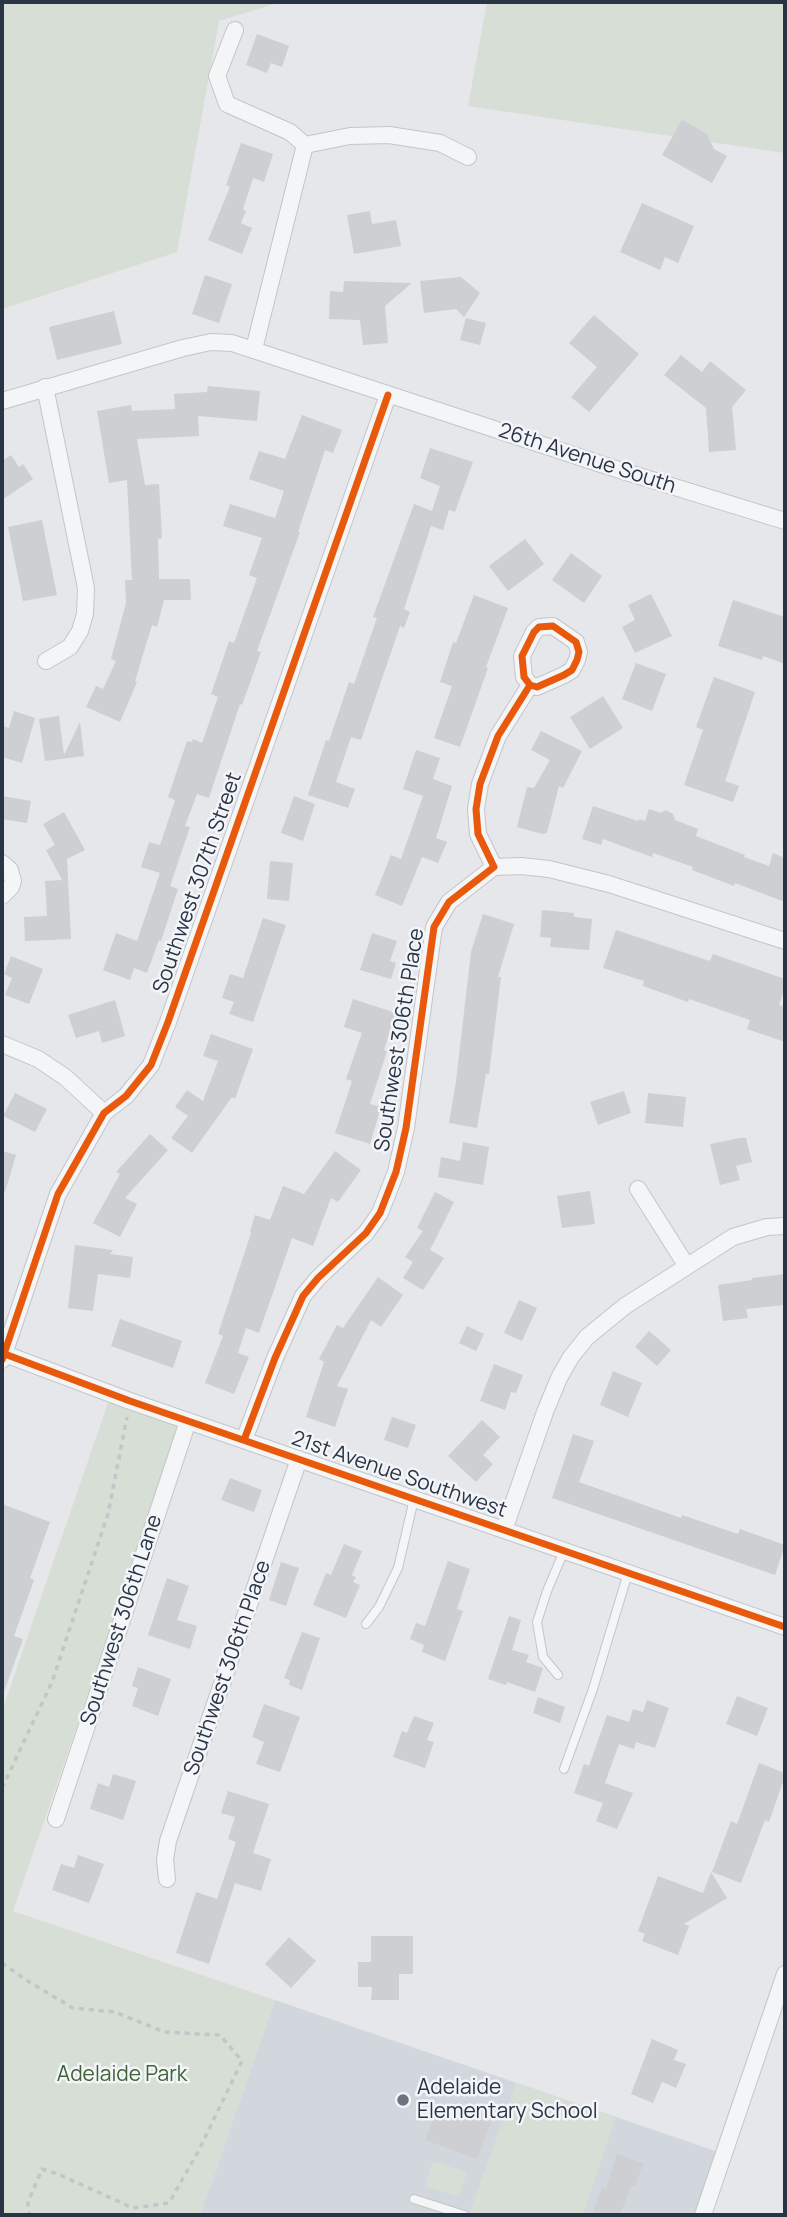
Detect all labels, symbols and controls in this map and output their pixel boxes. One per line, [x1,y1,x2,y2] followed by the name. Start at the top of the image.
[495,418,679,500] street label: 26th Avenue South
[148,769,248,997] street label: Southwest 307th Street
[370,927,430,1153] street label: Southwest 306th Place
[288,1426,510,1524] street label: 21st Avenue Southwest
[76,1512,168,1728] street label: Southwest 306th Lane
[179,1557,277,1779] street label: Southwest 306th Place
[57,2062,187,2088] park label: Adelaide Park
[417,2075,598,2125] place label: Adelaide Elementary School
[395,2092,411,2108] marker: Adelaide Elementary School

